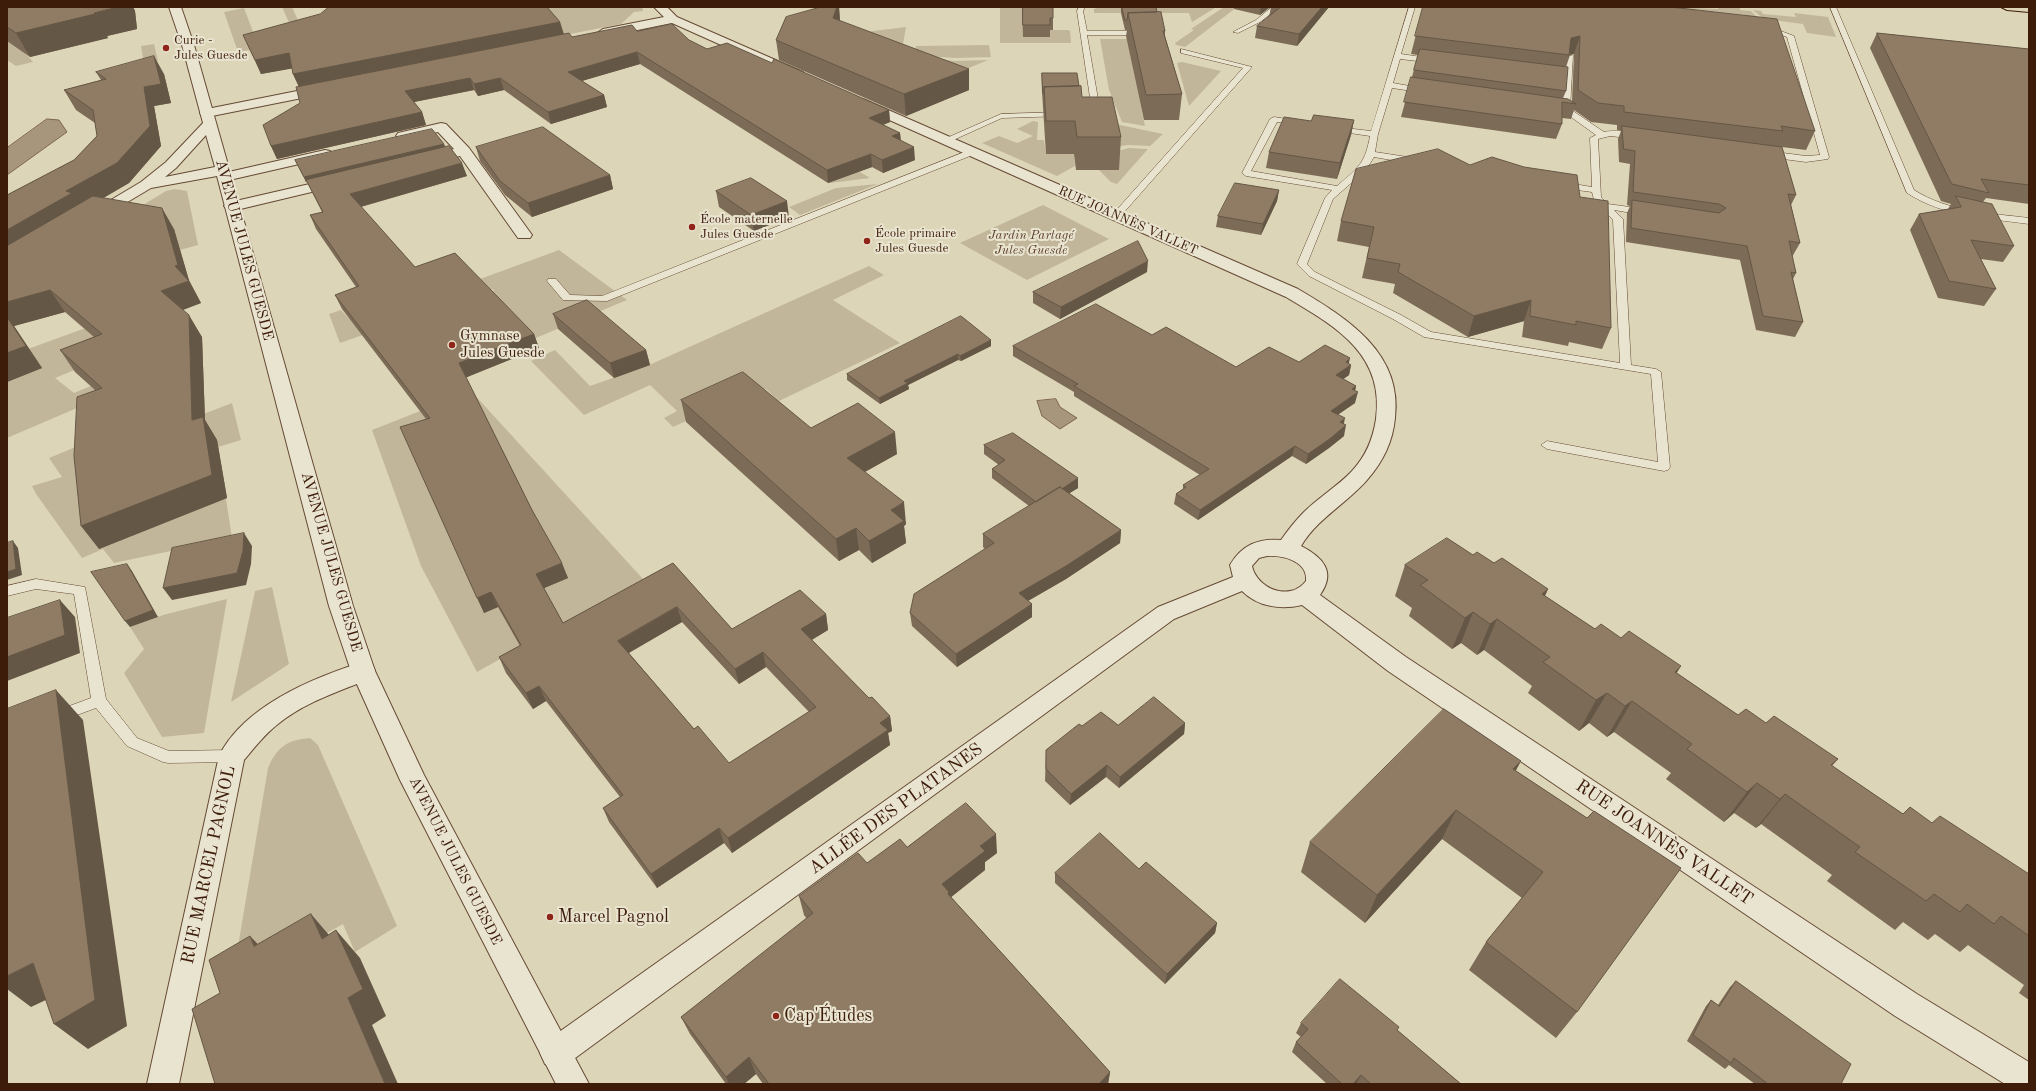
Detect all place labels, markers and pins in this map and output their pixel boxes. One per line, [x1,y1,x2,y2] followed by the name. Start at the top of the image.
[174,33,247,64] place label: Curie - Jules Guesde
[161,43,171,53] marker: Curie - Jules Guesde
[700,212,793,243] place label: École maternelle Jules Guesde
[687,222,697,232] marker: École maternelle Jules Guesde
[875,226,956,257] place label: École primaire Jules Guesde
[862,236,872,246] marker: École primaire Jules Guesde
[460,327,545,362] place label: Gymnase Jules Guesde
[447,340,457,350] marker: Gymnase Jules Guesde
[558,906,669,928] place label: Marcel Pagnol
[545,912,555,922] marker: Marcel Pagnol
[784,1005,872,1027] place label: Cap'Études
[771,1011,781,1021] marker: Cap'Études

